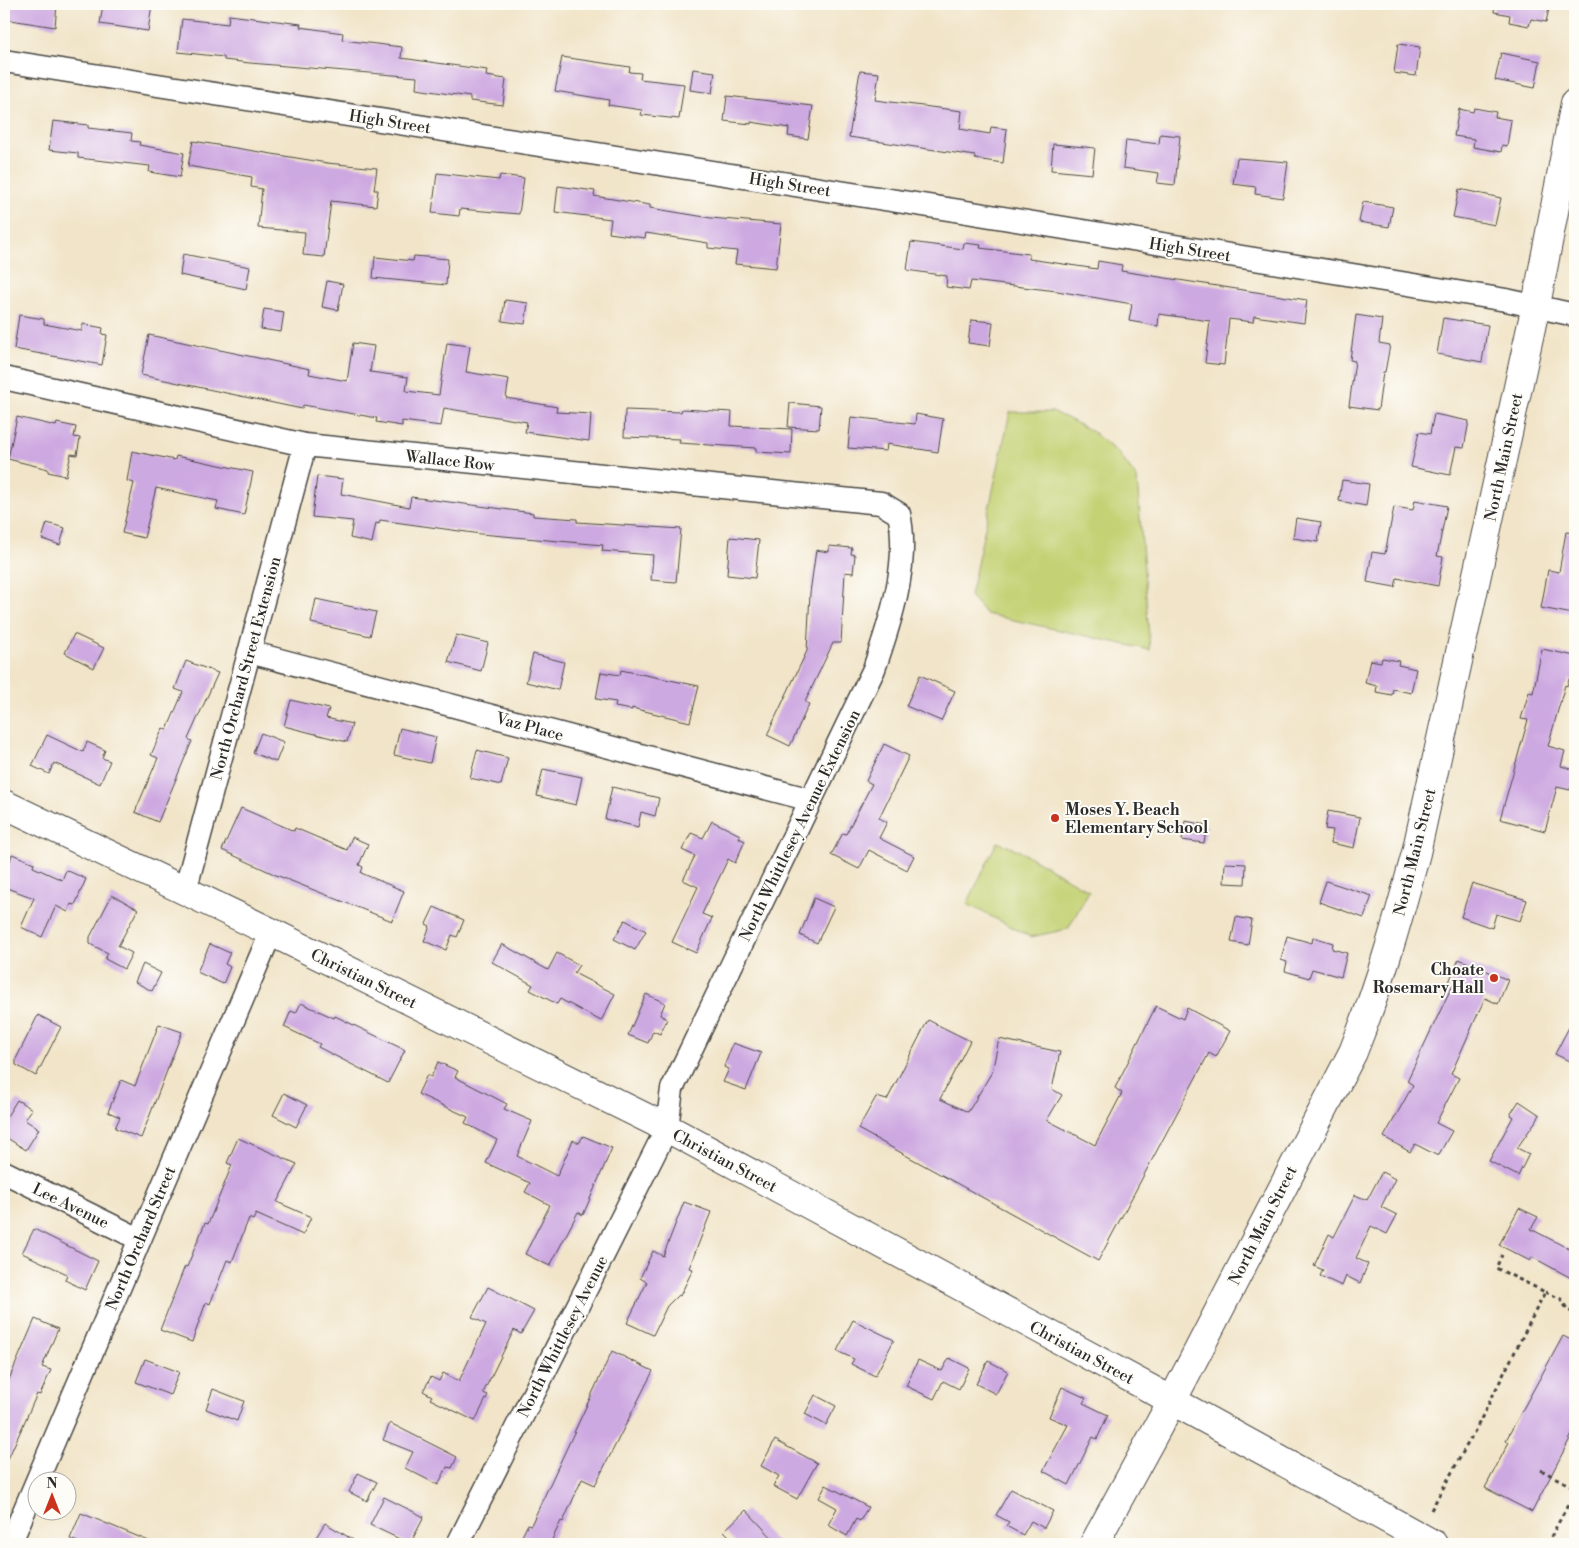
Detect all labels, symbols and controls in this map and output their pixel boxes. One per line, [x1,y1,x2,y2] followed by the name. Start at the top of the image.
[347,106,433,138] street label: High Street
[747,169,833,201] street label: High Street
[1147,234,1233,266] street label: High Street
[1481,391,1527,523] street label: North Main Street
[403,446,496,476] street label: Wallace Row
[206,554,286,782] street label: North Orchard Street Extension
[735,706,865,945] street label: North Whittlesey Avenue Extension
[493,708,566,746] street label: Vaz Place
[1389,786,1441,918] street label: North Main Street
[1065,800,1209,838] place label: Moses Y. Beach Elementary School
[1049,812,1061,824] marker: Moses Y. Beach Elementary School
[307,945,420,1013] street label: Christian Street
[1373,960,1485,998] place label: Choate Rosemary Hall
[1488,972,1500,984] marker: Choate Rosemary Hall
[669,1125,781,1197] street label: Christian Street
[1224,1162,1302,1288] street label: North Main Street
[102,1163,180,1313] street label: North Orchard Street
[29,1179,112,1233] street label: Lee Avenue
[513,1252,612,1421] street label: North Whittlesey Avenue
[1026,1317,1138,1389] street label: Christian Street
[28,1470,78,1520] north arrow
[46,1475,58,1493] text: N

